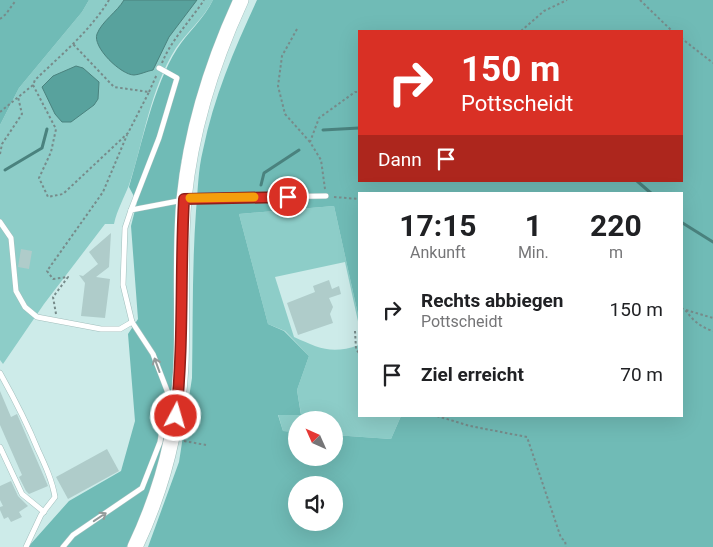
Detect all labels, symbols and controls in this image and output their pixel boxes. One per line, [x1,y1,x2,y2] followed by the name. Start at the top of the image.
[461,49,560,90] text: 150 m
[378,50,443,115] icon: right
[461,91,573,116] text: Pottscheidt
[432,145,460,173] icon: arrive
[378,148,422,171] text: Dann
[267,176,309,218] pin
[274,183,302,211] icon: arrive
[399,208,477,243] text: 17:15
[525,208,542,243] text: 1
[590,208,642,243] text: 220
[410,243,466,262] text: Ankunft
[518,243,549,262] text: Min.
[609,243,623,262] text: m
[421,289,563,312] text: Rechts abbiegen
[378,296,406,324] icon: right
[610,298,663,321] text: 150 m
[421,312,503,331] text: Pottscheidt
[152,358,161,373] one-way arrow
[378,361,406,389] icon: arrive
[421,363,524,386] text: Ziel erreicht
[620,363,663,386] text: 70 m
[149,389,201,441] position arrow
[288,411,342,466] north arrow
[288,411,343,531] map controls
[288,476,343,531] button: sound
[93,512,107,522] one-way arrow

